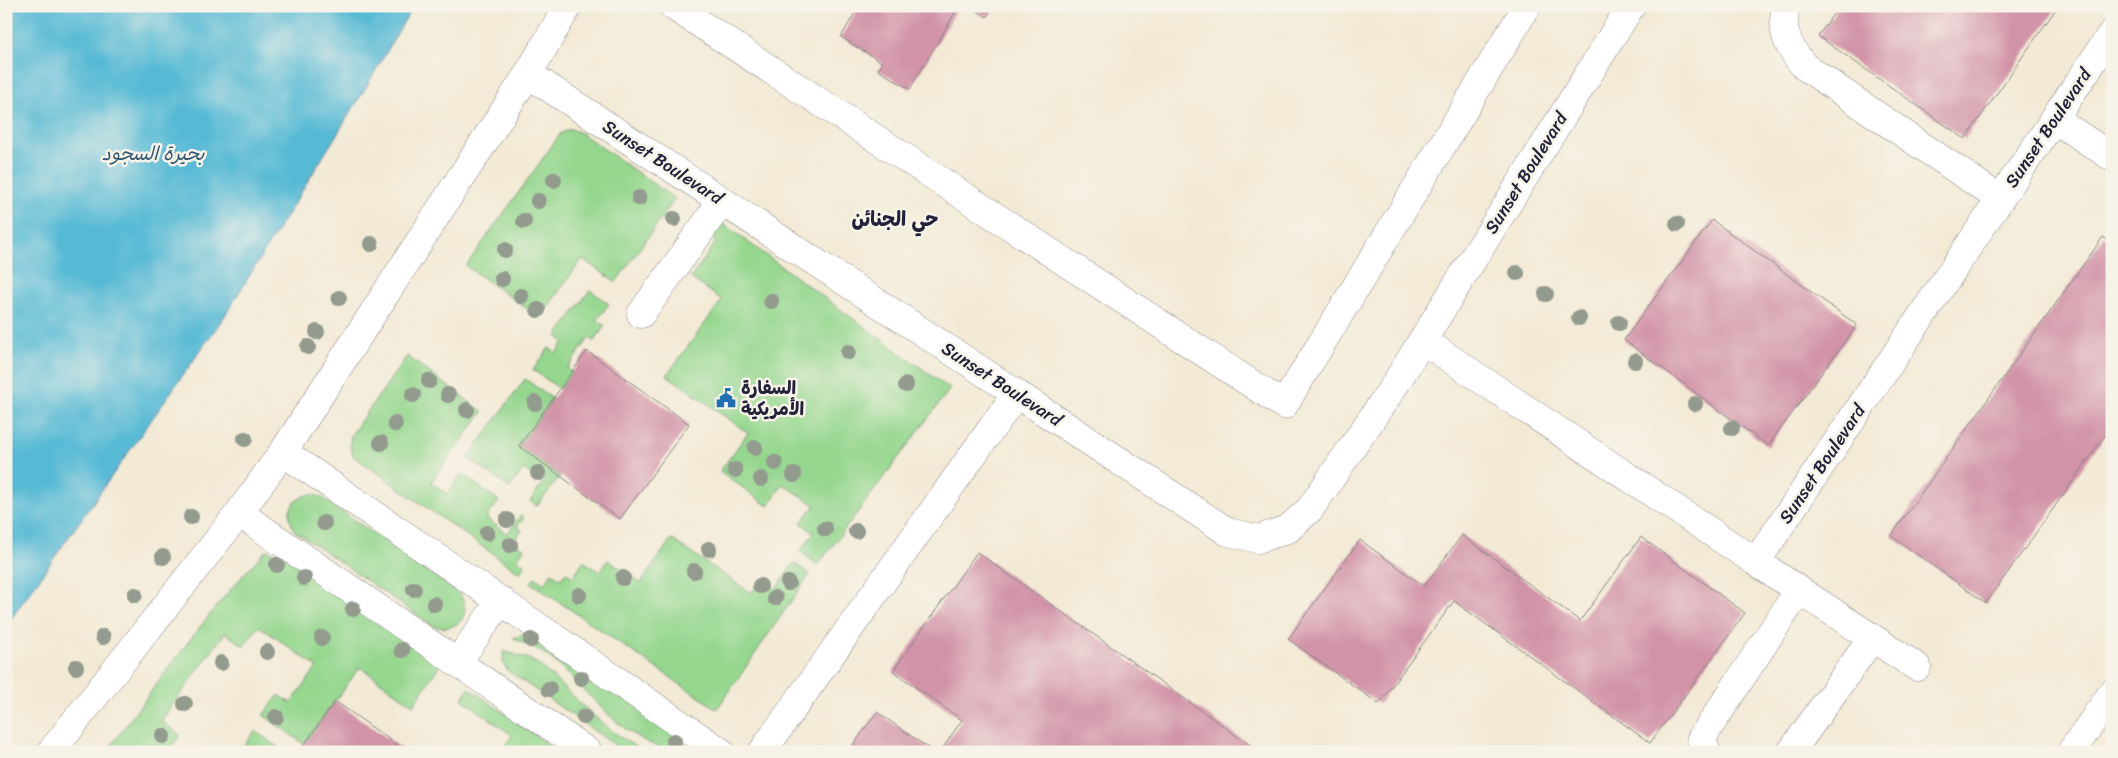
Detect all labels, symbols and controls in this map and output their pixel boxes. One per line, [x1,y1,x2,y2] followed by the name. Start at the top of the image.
[1996,60,2101,194] street label: Sunset Boulevard
[1476,104,1577,240] street label: Sunset Boulevard
[596,111,731,214] street label: Sunset Boulevard
[102,137,205,170] water label: بحيرة السجود
[852,202,938,237] district label: حي الجنائن
[935,333,1070,436] street label: Sunset Boulevard
[741,372,804,425] place label: السفارة الأمريكية
[715,387,737,409] public building icon: السفارة الأمريكية
[1770,396,1875,530] street label: Sunset Boulevard

